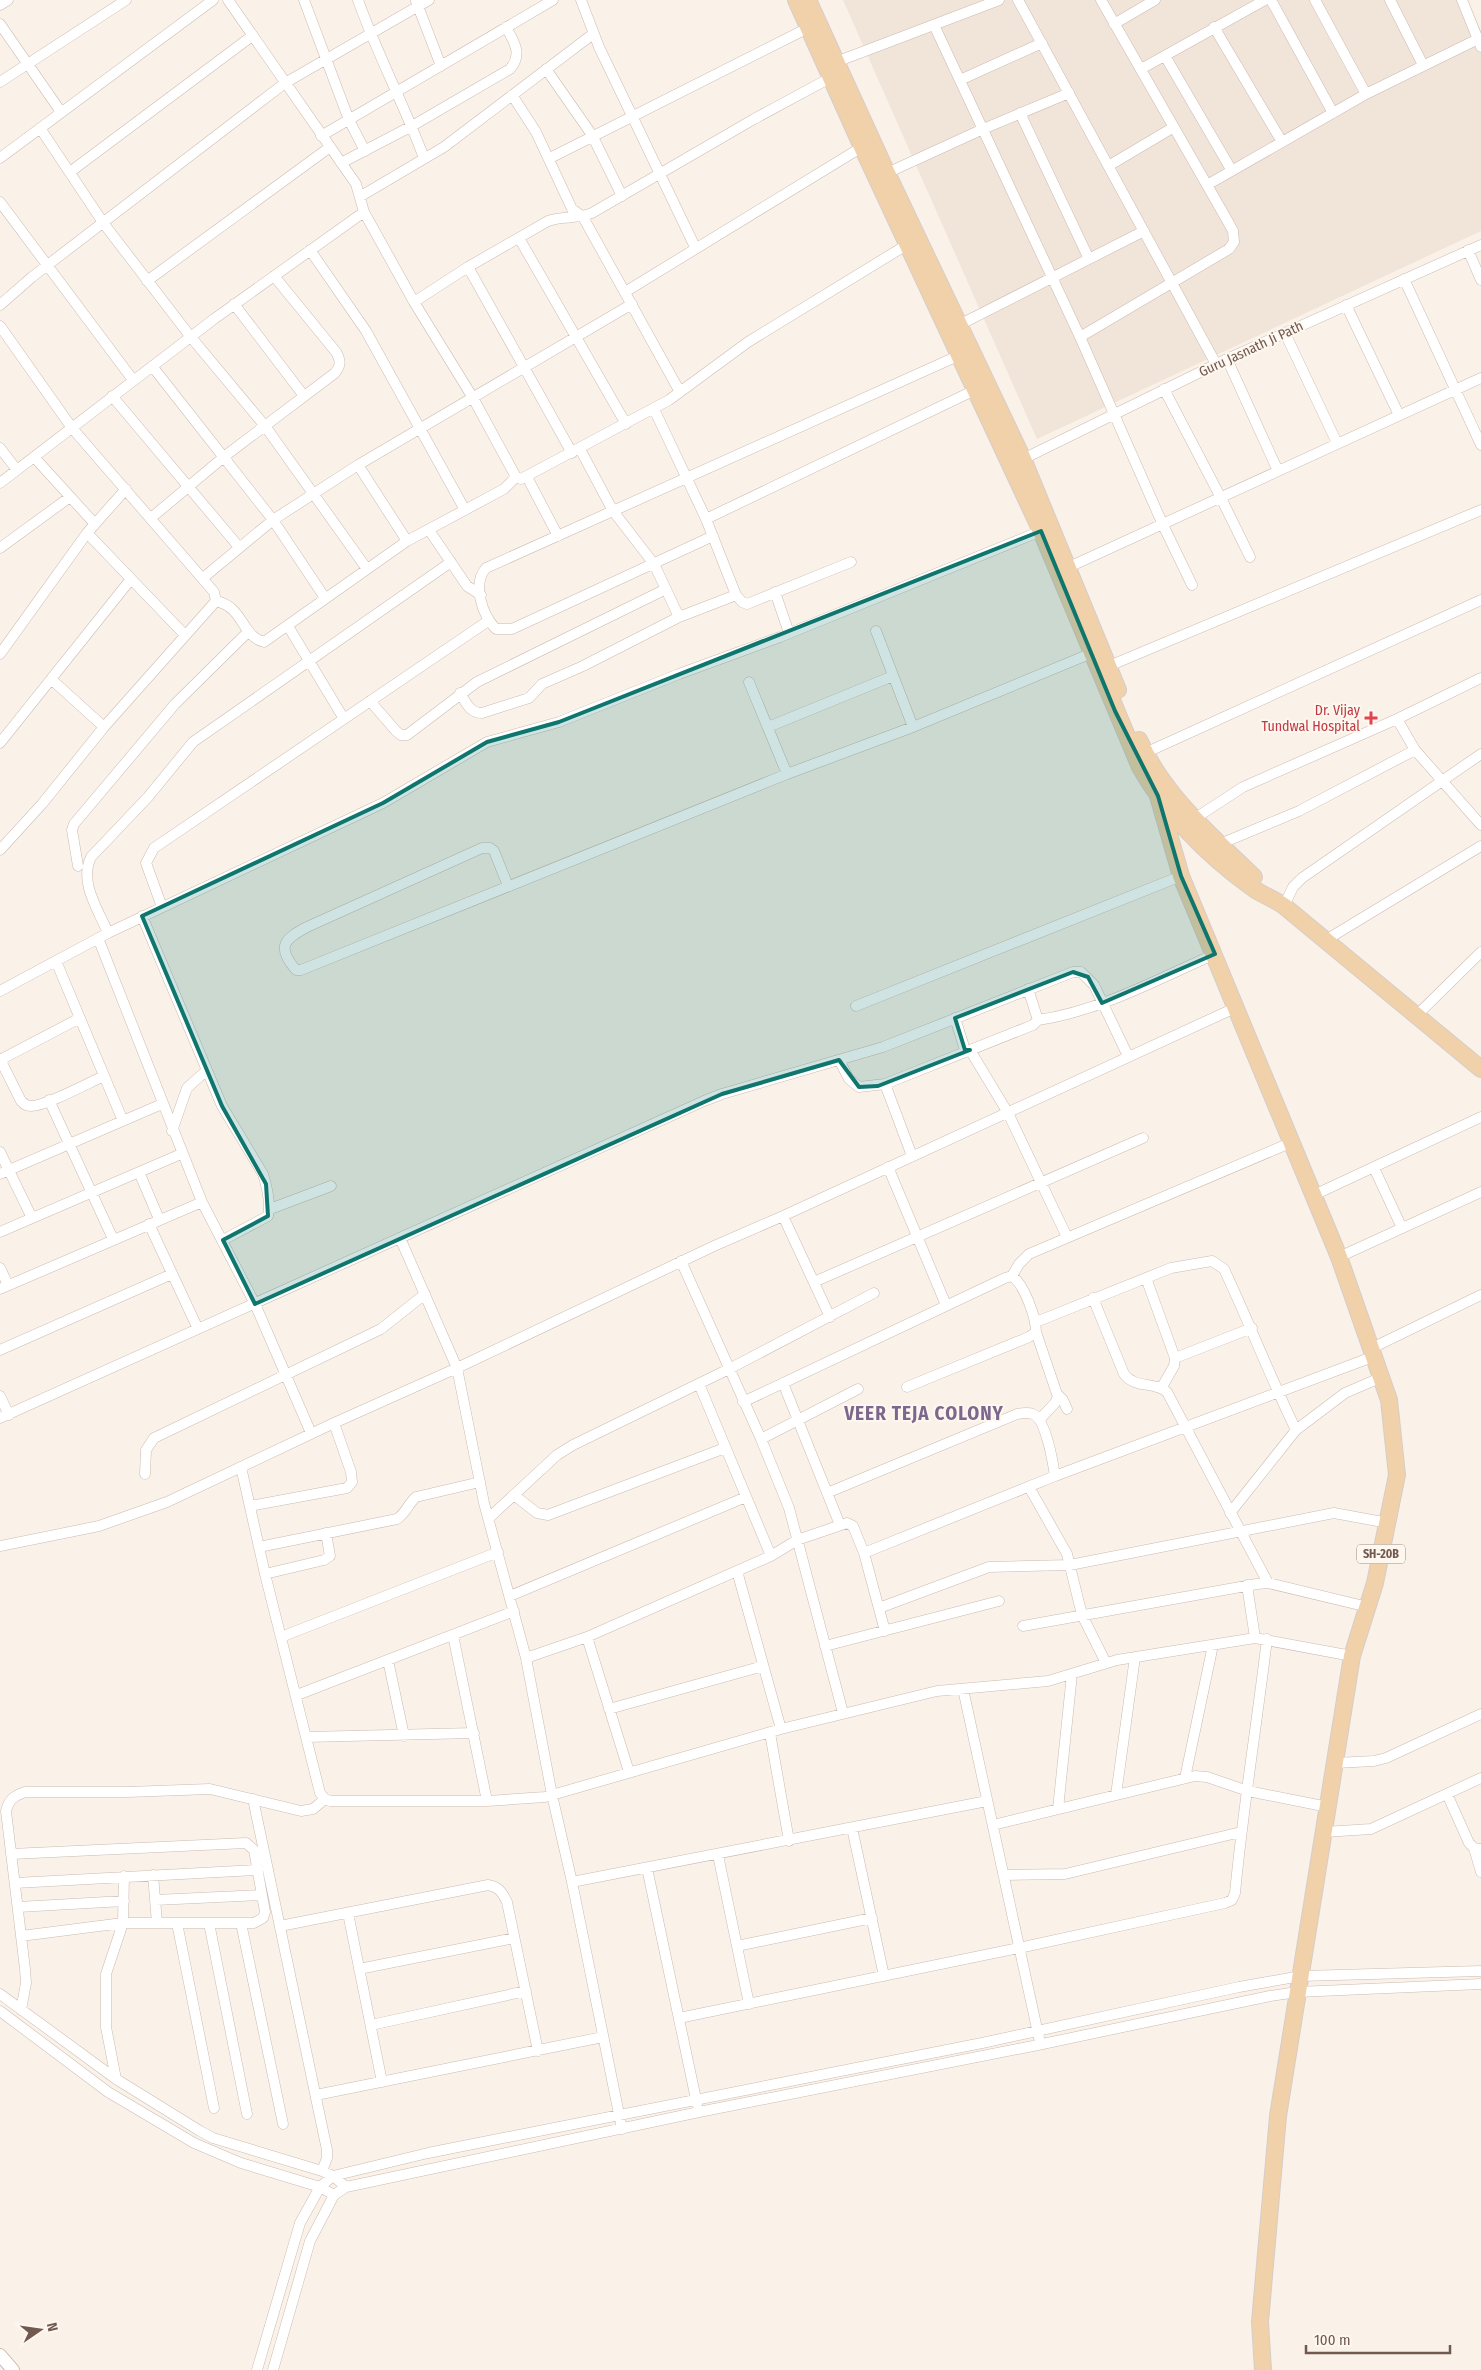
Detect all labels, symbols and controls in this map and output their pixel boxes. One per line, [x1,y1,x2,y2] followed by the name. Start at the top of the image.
[1196,317,1306,381] street label: Guru Jasnath Ji Path
[1261,702,1361,735] place label: Dr. Vijay Tundwal Hospital
[1364,711,1378,725] marker: Dr. Vijay Tundwal Hospital
[843,1402,1004,1425] district label: VEER TEJA COLONY
[1357,1545,1405,1564] road number: SH-20B
[15,2305,65,2355] north arrow
[43,2321,61,2333] text: N
[1306,2322,1450,2354] scale bar
[1314,2331,1351,2349] text: 100 m

